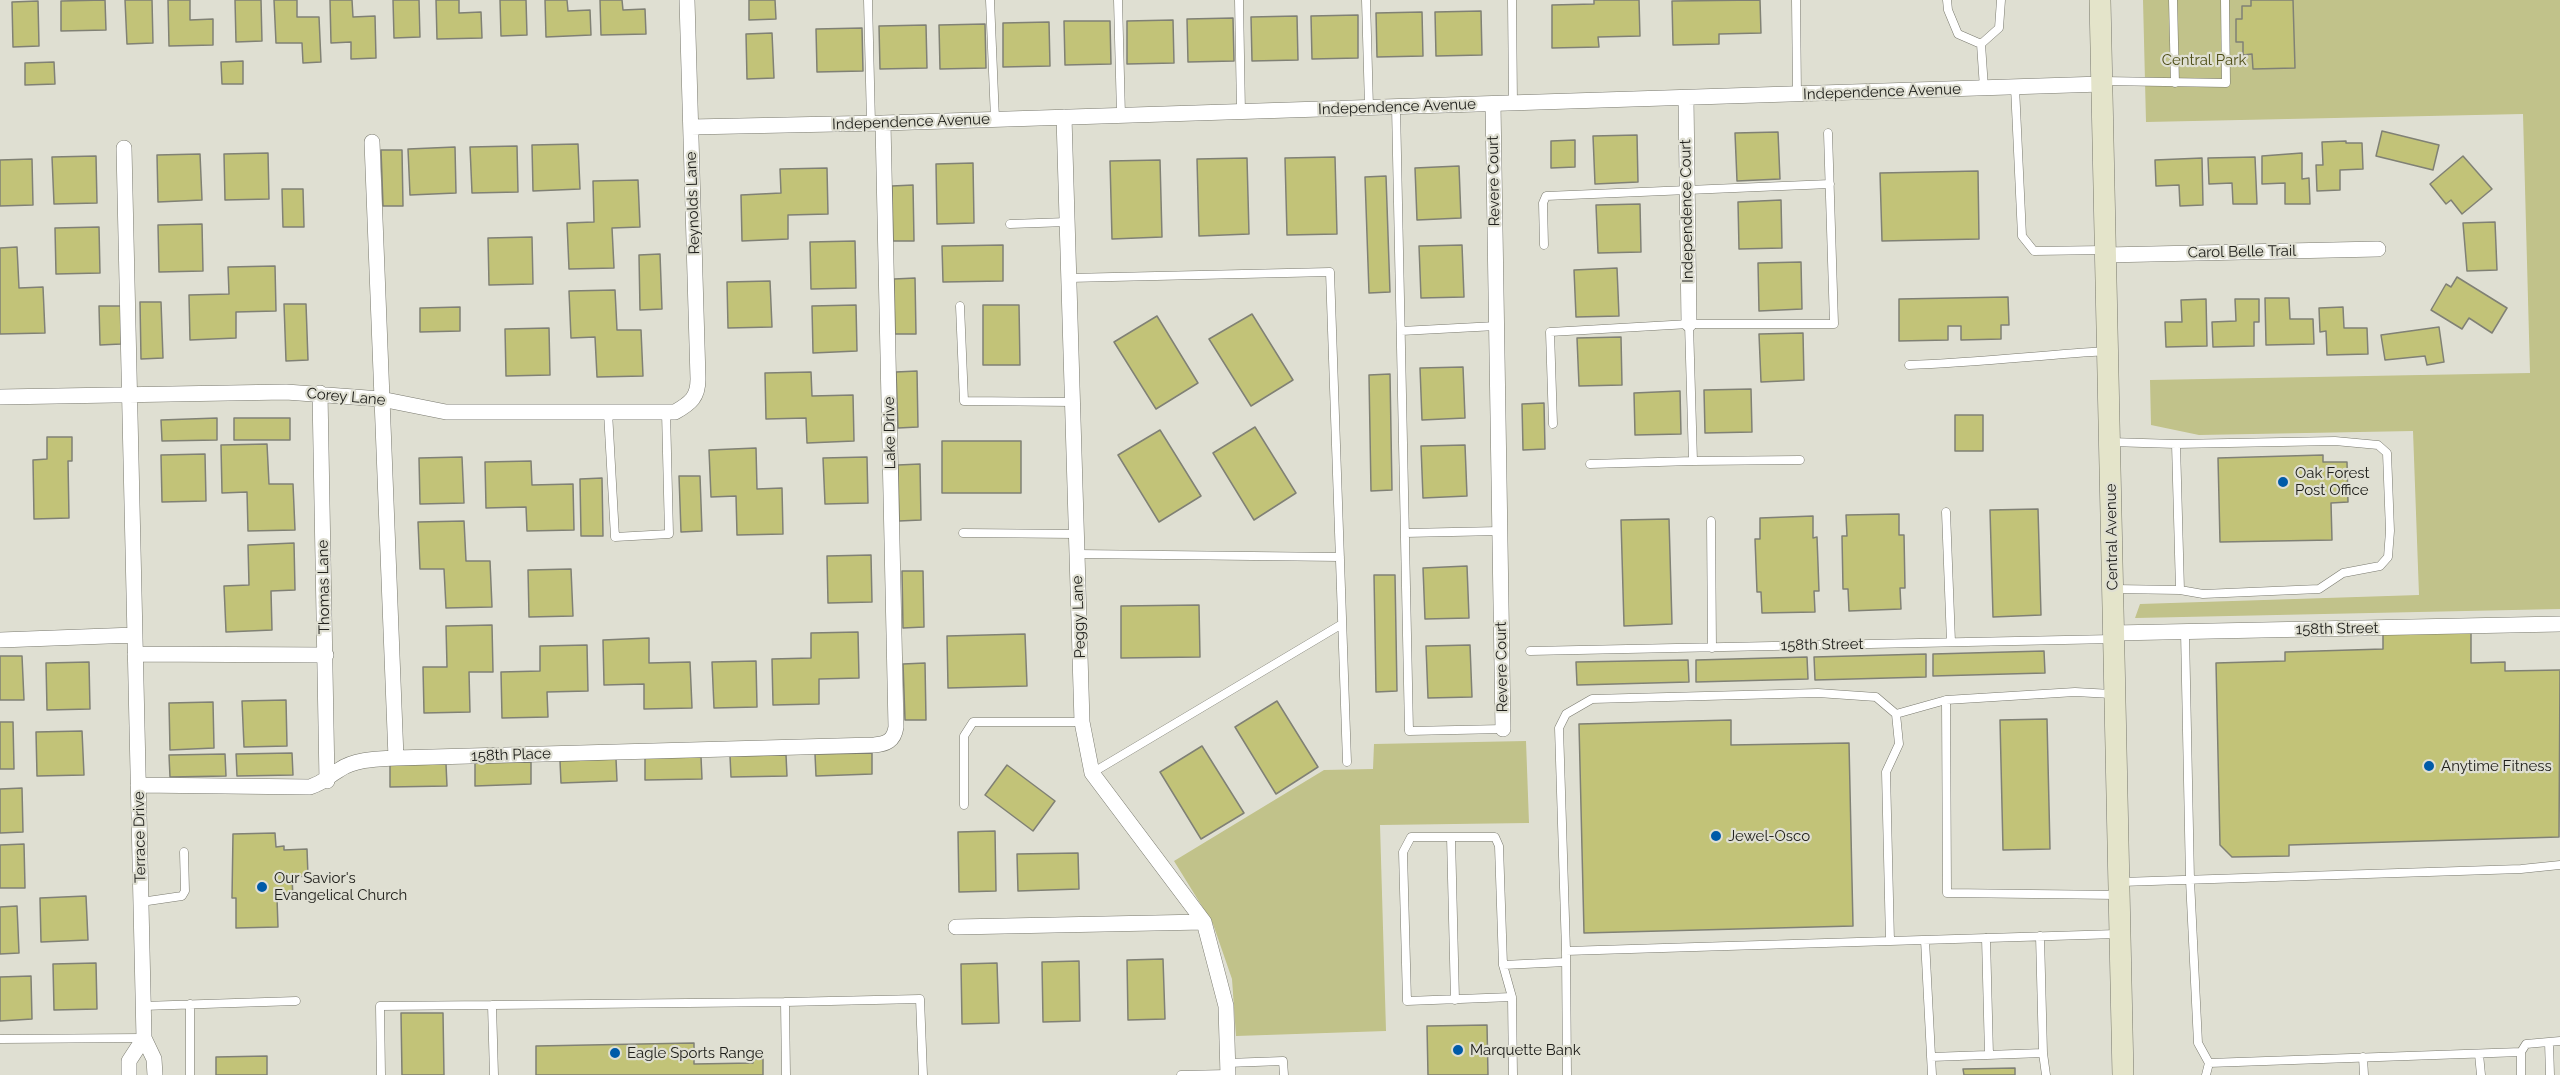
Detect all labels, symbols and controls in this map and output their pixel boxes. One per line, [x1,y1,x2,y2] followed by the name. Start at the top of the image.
[2162,51,2246,69] park label: Central Park
[1803,80,1961,104] street label: Independence Avenue
[1318,95,1476,119] street label: Independence Avenue
[832,110,990,134] street label: Independence Avenue
[1484,135,1504,227] street label: Revere Court
[1677,139,1697,283] street label: Independence Court
[682,151,704,255] street label: Reynolds Lane
[2188,242,2296,262] street label: Carol Belle Trail
[306,385,386,409] street label: Corey Lane
[880,396,900,470] street label: Lake Drive
[2295,464,2370,499] place label: Oak Forest Post Office
[2276,475,2290,489] marker: Oak Forest Post Office
[2102,483,2122,591] street label: Central Avenue
[314,540,334,634] street label: Thomas Lane
[1069,575,1089,659] street label: Peggy Lane
[2296,619,2378,639] street label: 158th Street
[1492,621,1512,713] street label: Revere Court
[1781,635,1863,655] street label: 158th Street
[471,745,551,765] street label: 158th Place
[2441,757,2552,775] place label: Anytime Fitness
[2422,759,2436,773] marker: Anytime Fitness
[130,791,150,883] street label: Terrace Drive
[1728,827,1810,845] place label: Jewel-Osco
[1709,829,1723,843] marker: Jewel-Osco
[274,869,407,904] place label: Our Savior's Evangelical Church
[255,880,269,894] marker: Our Savior's Evangelical Church
[1470,1041,1581,1059] place label: Marquette Bank
[1451,1043,1465,1057] marker: Marquette Bank
[627,1044,764,1062] place label: Eagle Sports Range
[608,1046,622,1060] marker: Eagle Sports Range

